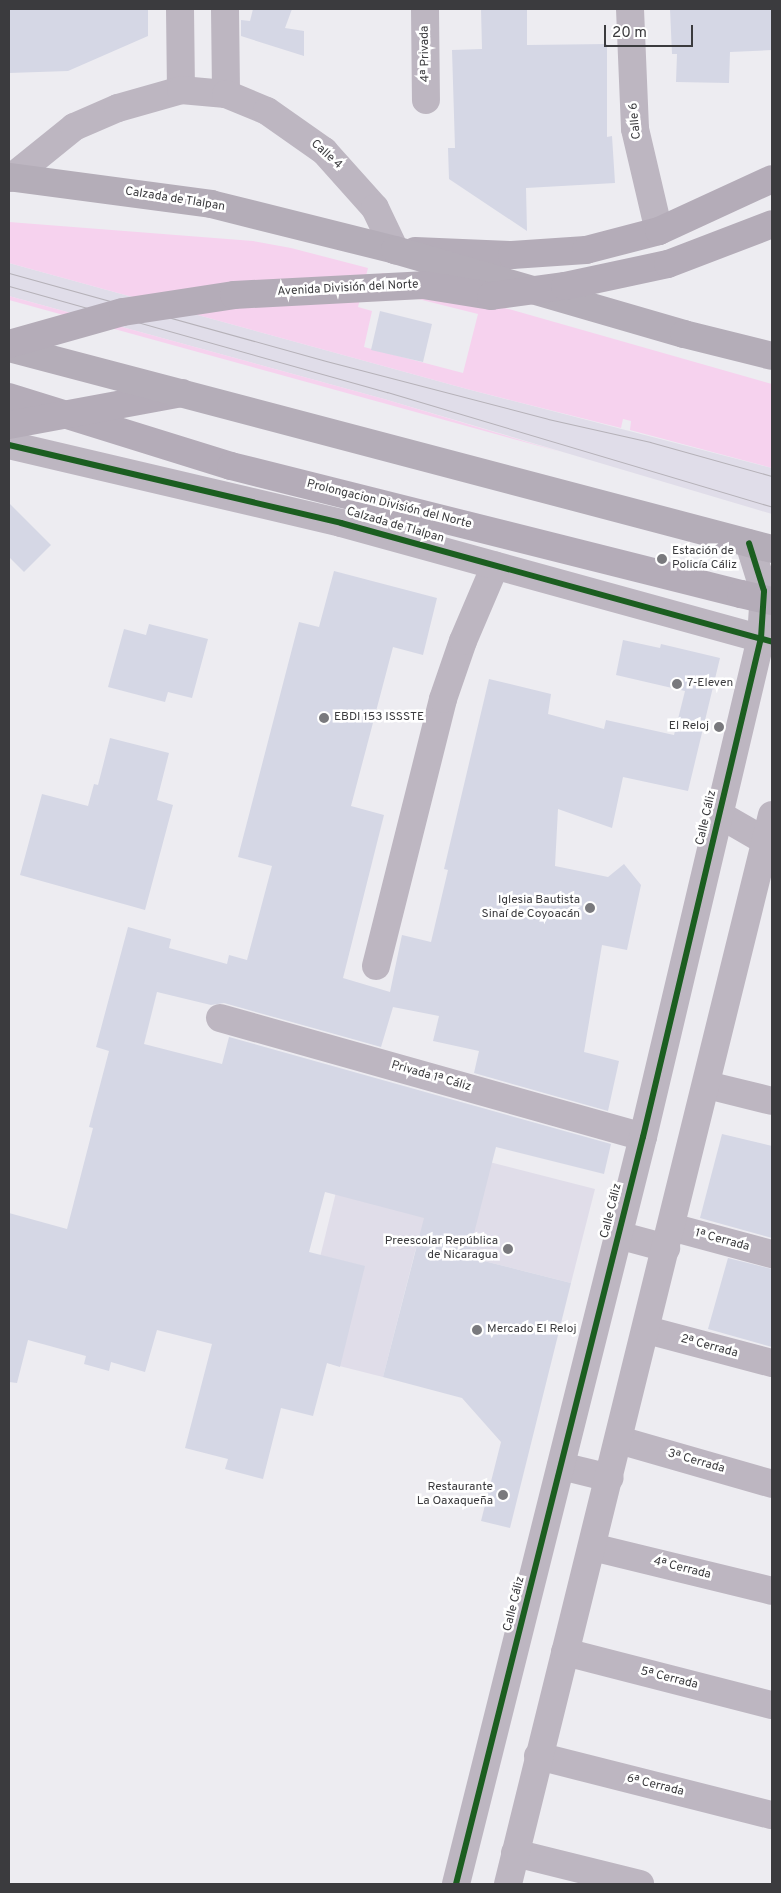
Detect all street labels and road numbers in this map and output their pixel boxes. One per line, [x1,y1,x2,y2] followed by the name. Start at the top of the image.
[418,26,434,82] street label: 4ª Privada
[627,102,645,140] street label: Calle 6
[307,137,345,173] street label: Calle 4
[124,185,226,215] street label: Calzada de Tlalpan
[277,278,419,300] street label: Avenida División del Norte
[305,478,473,532] street label: Prolongacion División del Norte
[344,505,446,547] street label: Calzada de Tlalpan
[694,789,720,847] street label: Calle Cáliz
[389,1059,473,1095] street label: Privada 1ª Cáliz
[598,1182,626,1240] street label: Calle Cáliz
[693,1227,751,1255] street label: 1ª Cerrada
[679,1332,739,1362] street label: 2ª Cerrada
[666,1447,726,1477] street label: 3ª Cerrada
[652,1555,712,1583] street label: 4ª Cerrada
[501,1575,529,1633] street label: Calle Cáliz
[639,1665,699,1693] street label: 5ª Cerrada
[625,1772,685,1800] street label: 6ª Cerrada

